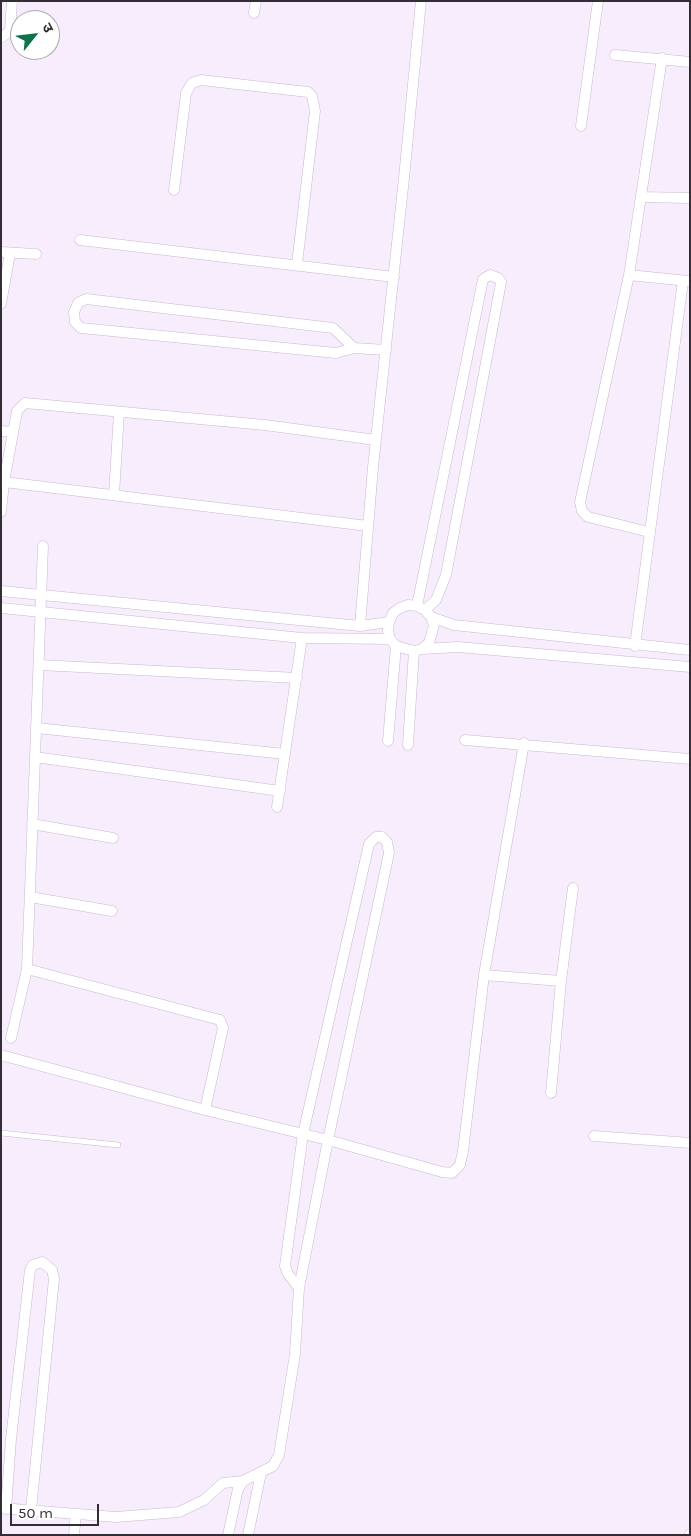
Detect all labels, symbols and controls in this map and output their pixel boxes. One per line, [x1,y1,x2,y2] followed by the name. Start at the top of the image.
[10,10,60,60] north arrow
[38,20,57,36] text: उ
[12,1494,101,1526] scale bar
[18,1504,53,1522] text: 50 m

